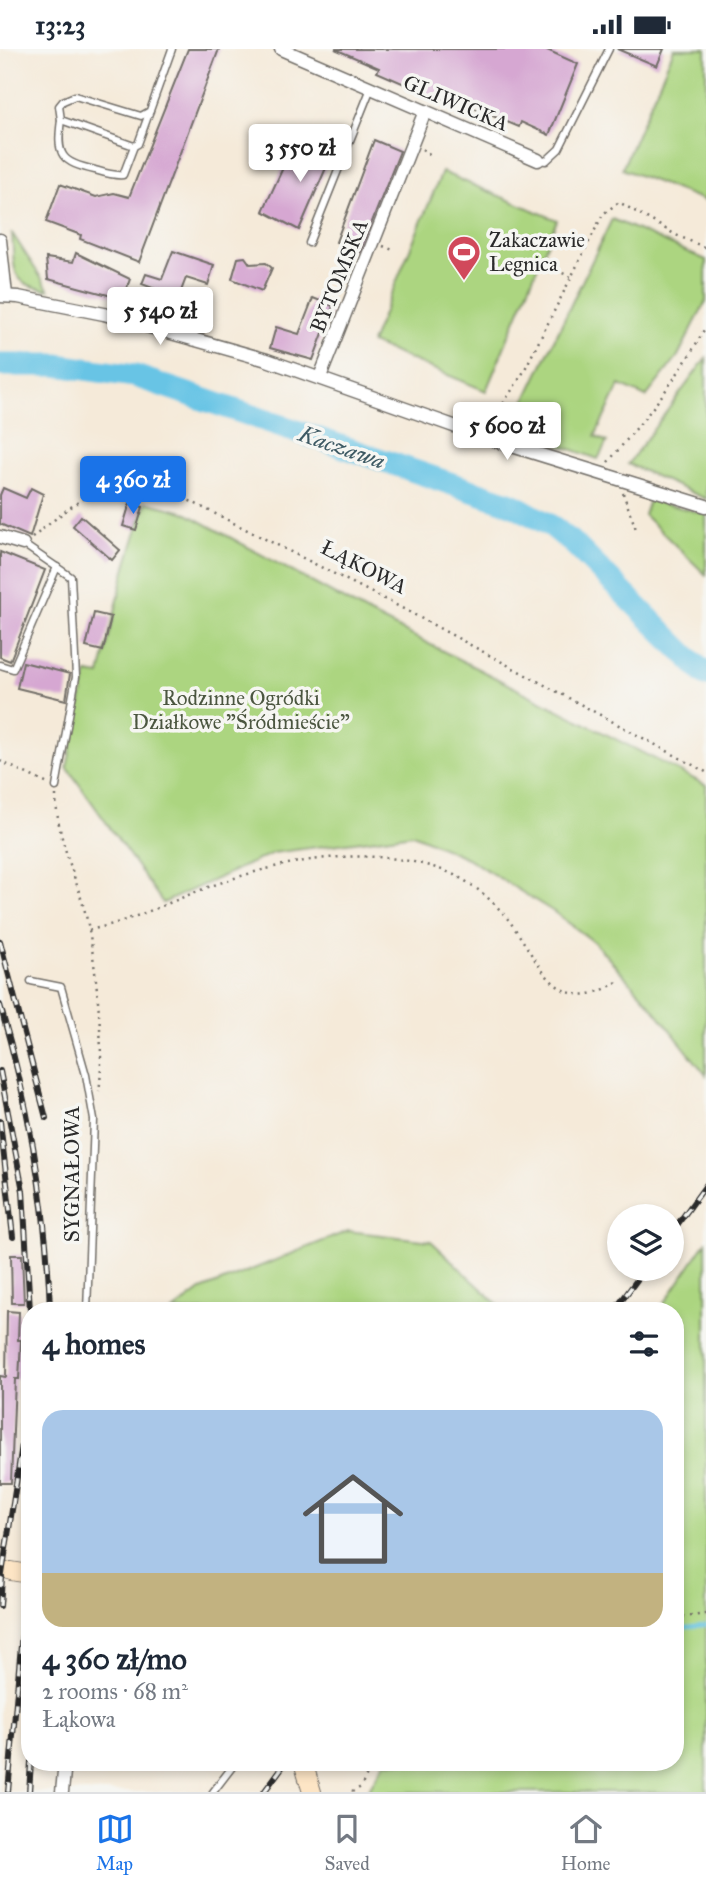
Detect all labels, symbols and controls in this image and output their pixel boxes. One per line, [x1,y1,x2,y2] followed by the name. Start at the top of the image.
[35,9,85,41] text: 13:23
[399,69,513,137] street label: GLIWICKA
[228,125,372,184] pin: 3 550 zł
[265,133,335,161] text: 3 550 zł
[304,215,374,337] street label: BYTOMSKA
[489,227,585,277] place label: Zakaczawie Legnica
[445,233,483,282] sports icon: Zakaczawie Legnica
[88,287,232,347] pin: 5 540 zł
[123,296,197,324] text: 5 540 zł
[435,403,579,462] pin: 5 600 zł
[469,411,545,439] text: 5 600 zł
[294,419,389,475] water label: Kaczawa
[61,456,205,516] pin: 4 360 zł
[96,465,170,493] text: 4 360 zł
[316,534,412,600] street label: ŁĄKOWA
[132,685,350,735] park label: Rodzinne Ogródki Działkowe "Śródmieście"
[59,1106,85,1242] street label: SYGNAŁOWA
[607,1204,684,1281] map controls
[607,1204,684,1281] button: layers
[625,1325,663,1363] icon: filters
[42,1326,146,1362] text: 4 homes
[290,1456,416,1582] icon: home
[42,1641,187,1677] text: 4 360 zł/mo
[42,1677,188,1705] text: 2 rooms · 68 m²
[42,1705,116,1733] text: Łąkowa
[96,1810,134,1875] tab: Map
[325,1810,370,1875] tab: Saved
[561,1810,610,1875] tab: Home

